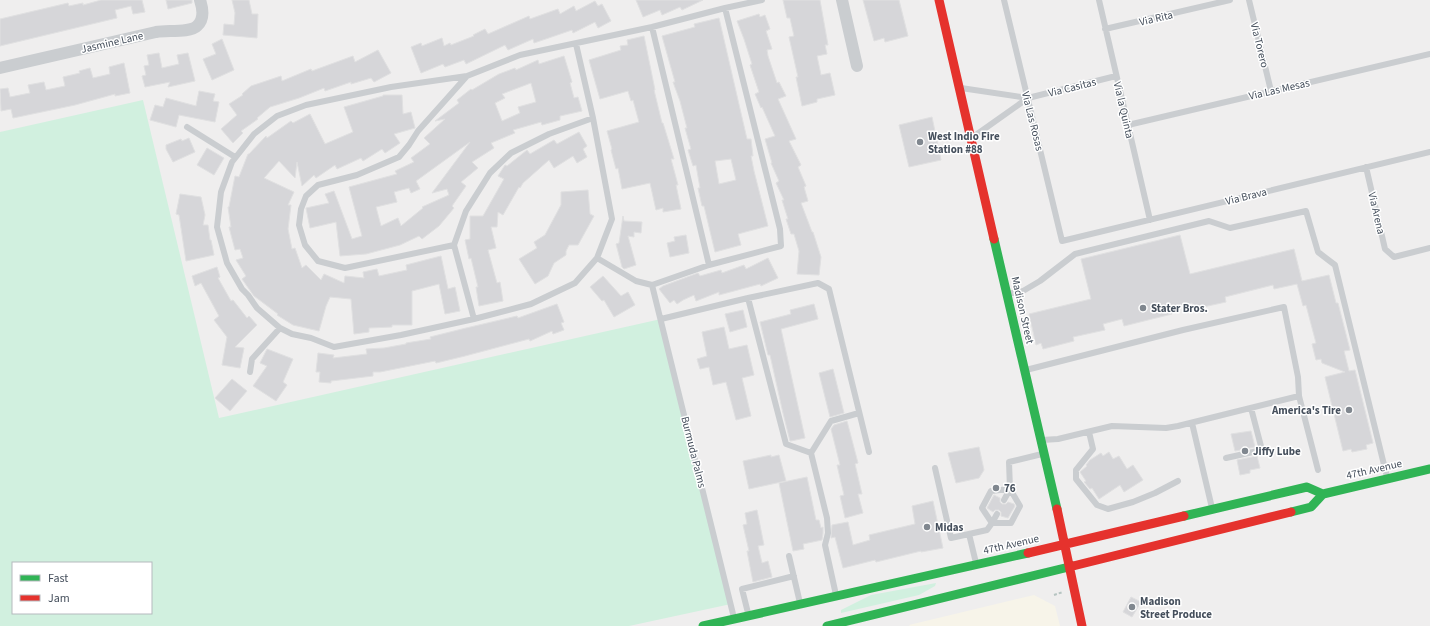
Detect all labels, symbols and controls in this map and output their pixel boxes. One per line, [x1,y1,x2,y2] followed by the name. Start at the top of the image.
[1138,7,1174,30] street label: Via Rita
[1247,21,1272,69] street label: Via Torero
[80,28,145,57] street label: Jasmine Lane
[1047,74,1098,101] street label: Via Casitas
[1247,75,1311,104] street label: Via Las Mesas
[1110,80,1137,140] street label: Via la Quinta
[1018,90,1047,153] street label: Via Las Rosas
[928,129,1000,157] place label: West Indio Fire Station #88
[915,137,925,147] marker: West Indio Fire Station #88
[1224,184,1268,209] street label: Via Brava
[1364,191,1389,236] street label: Via Arena
[1007,275,1038,346] street label: Madison Street
[1151,301,1208,316] place label: Stater Bros.
[1138,303,1148,313] marker: Stater Bros.
[1271,403,1341,418] place label: America's Tire
[1344,405,1354,415] marker: America's Tire
[677,415,710,490] street label: Burmuda Palms
[1253,444,1301,459] place label: Jiffy Lube
[1240,446,1250,456] marker: Jiffy Lube
[1345,456,1404,483] street label: 47th Avenue
[1004,481,1016,496] place label: 76
[991,483,1001,493] marker: 76
[935,520,964,535] place label: Midas
[922,522,932,532] marker: Midas
[982,531,1041,558] street label: 47th Avenue
[12,562,152,614] legend
[48,570,68,587] text: Fast
[48,590,70,607] text: Jam
[1140,594,1212,622] place label: Madison Street Produce
[1127,602,1137,612] marker: Madison Street Produce

